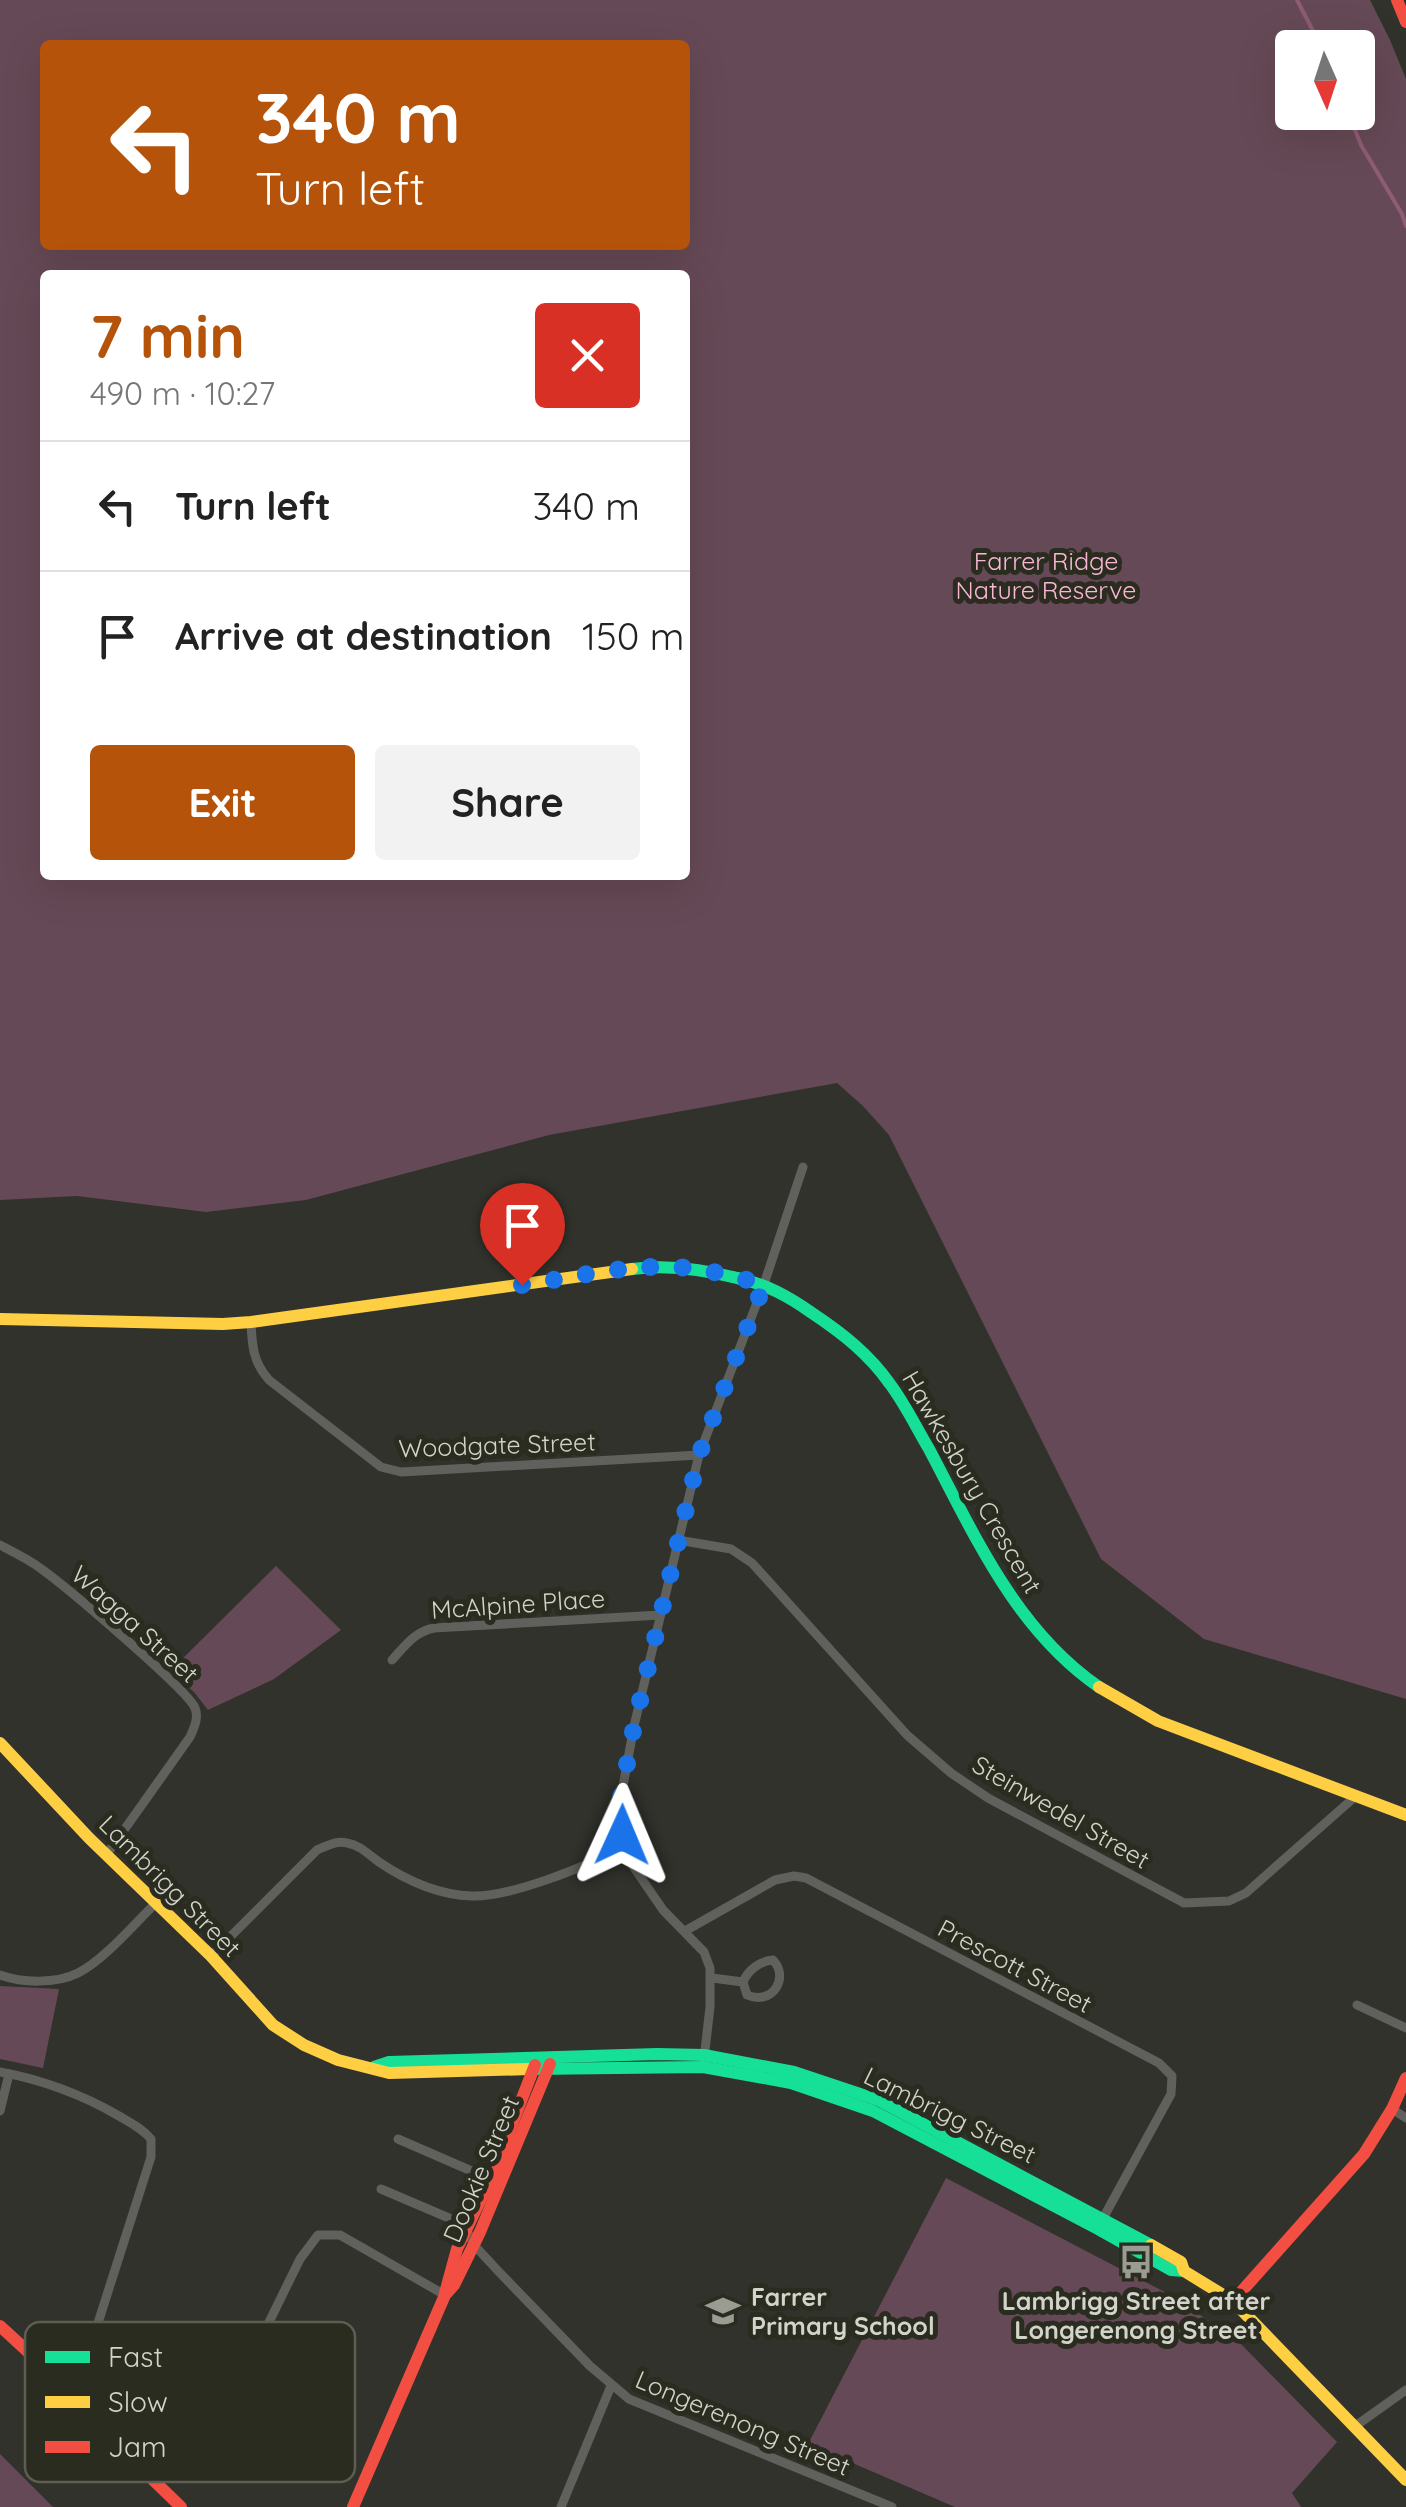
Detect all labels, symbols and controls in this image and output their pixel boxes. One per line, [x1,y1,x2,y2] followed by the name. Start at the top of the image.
[1275,30,1375,130] north arrow
[1275,30,1375,130] map controls
[255,73,461,161] text: 340 m
[90,80,220,210] icon: left
[255,160,425,216] text: Turn left
[90,298,245,373] text: 7 min
[535,303,640,408] button: close
[90,373,275,413] text: 490 m · 10:27
[90,479,145,534] icon: left
[175,482,331,530] text: Turn left
[532,482,640,530] text: 340 m
[956,545,1136,605] park label: Farrer Ridge Nature Reserve
[90,609,145,664] icon: arrive
[175,612,552,660] text: Arrive at destination
[582,612,684,660] text: 150 m
[90,745,355,860] button: Exit
[375,745,640,860] button: Share
[480,1183,565,1286] pin
[495,1198,550,1253] icon: arrive
[896,1365,1049,1599] street label: Hawkesbury Crescent
[398,1426,596,1463] street label: Woodgate Street
[65,1558,205,1689] street label: Wagga Street
[430,1582,606,1625] street label: McAlpine Place
[967,1748,1155,1875] street label: Steinwedel Street
[570,1783,674,1887] position arrow
[93,1808,248,1963] street label: Lambrigg Street
[933,1912,1098,2019] street label: Prescott Street
[859,2059,1041,2170] street label: Lambrigg Street
[436,2091,525,2247] street label: Dookie Street
[1117,2243,1155,2281] bus stop icon: Lambrigg Street after Longerenong Street
[751,2281,935,2341] place label: Farrer Primary School
[1002,2285,1271,2345] place label: Lambrigg Street after Longerenong Street
[704,2292,742,2330] school or university icon: Farrer Primary School
[25,2322,355,2482] legend
[108,2339,163,2374] text: Fast
[631,2363,855,2482] street label: Longerenong Street
[108,2384,168,2419] text: Slow
[108,2429,167,2464] text: Jam

